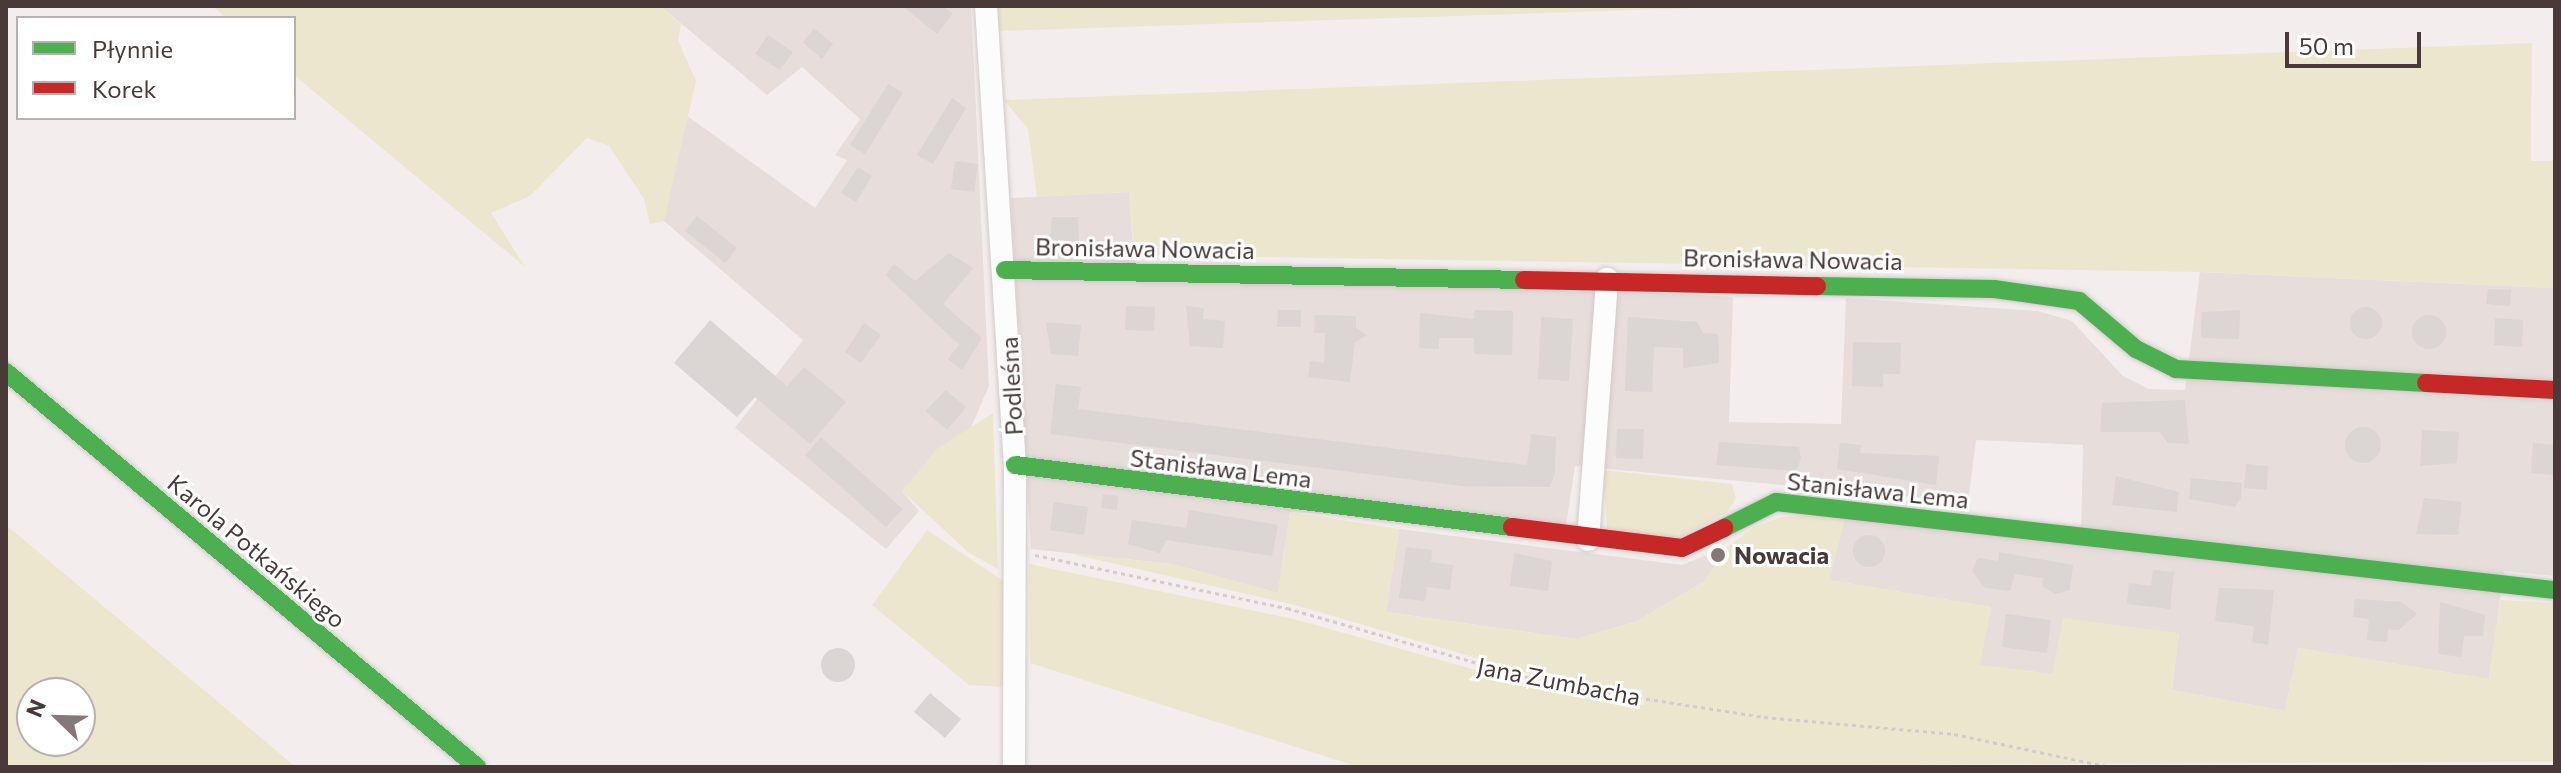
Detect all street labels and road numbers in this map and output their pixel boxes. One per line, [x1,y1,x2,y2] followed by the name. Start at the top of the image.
[1035,232,1255,264] street label: Bronisława Nowacia
[1683,243,1903,275] street label: Bronisława Nowacia
[994,336,1028,436] street label: Podleśna
[1129,443,1313,493] street label: Stanisława Lema
[1786,466,1970,514] street label: Stanisława Lema
[162,468,352,634] street label: Karola Potkańskiego
[1475,651,1643,711] street label: Jana Zumbacha

